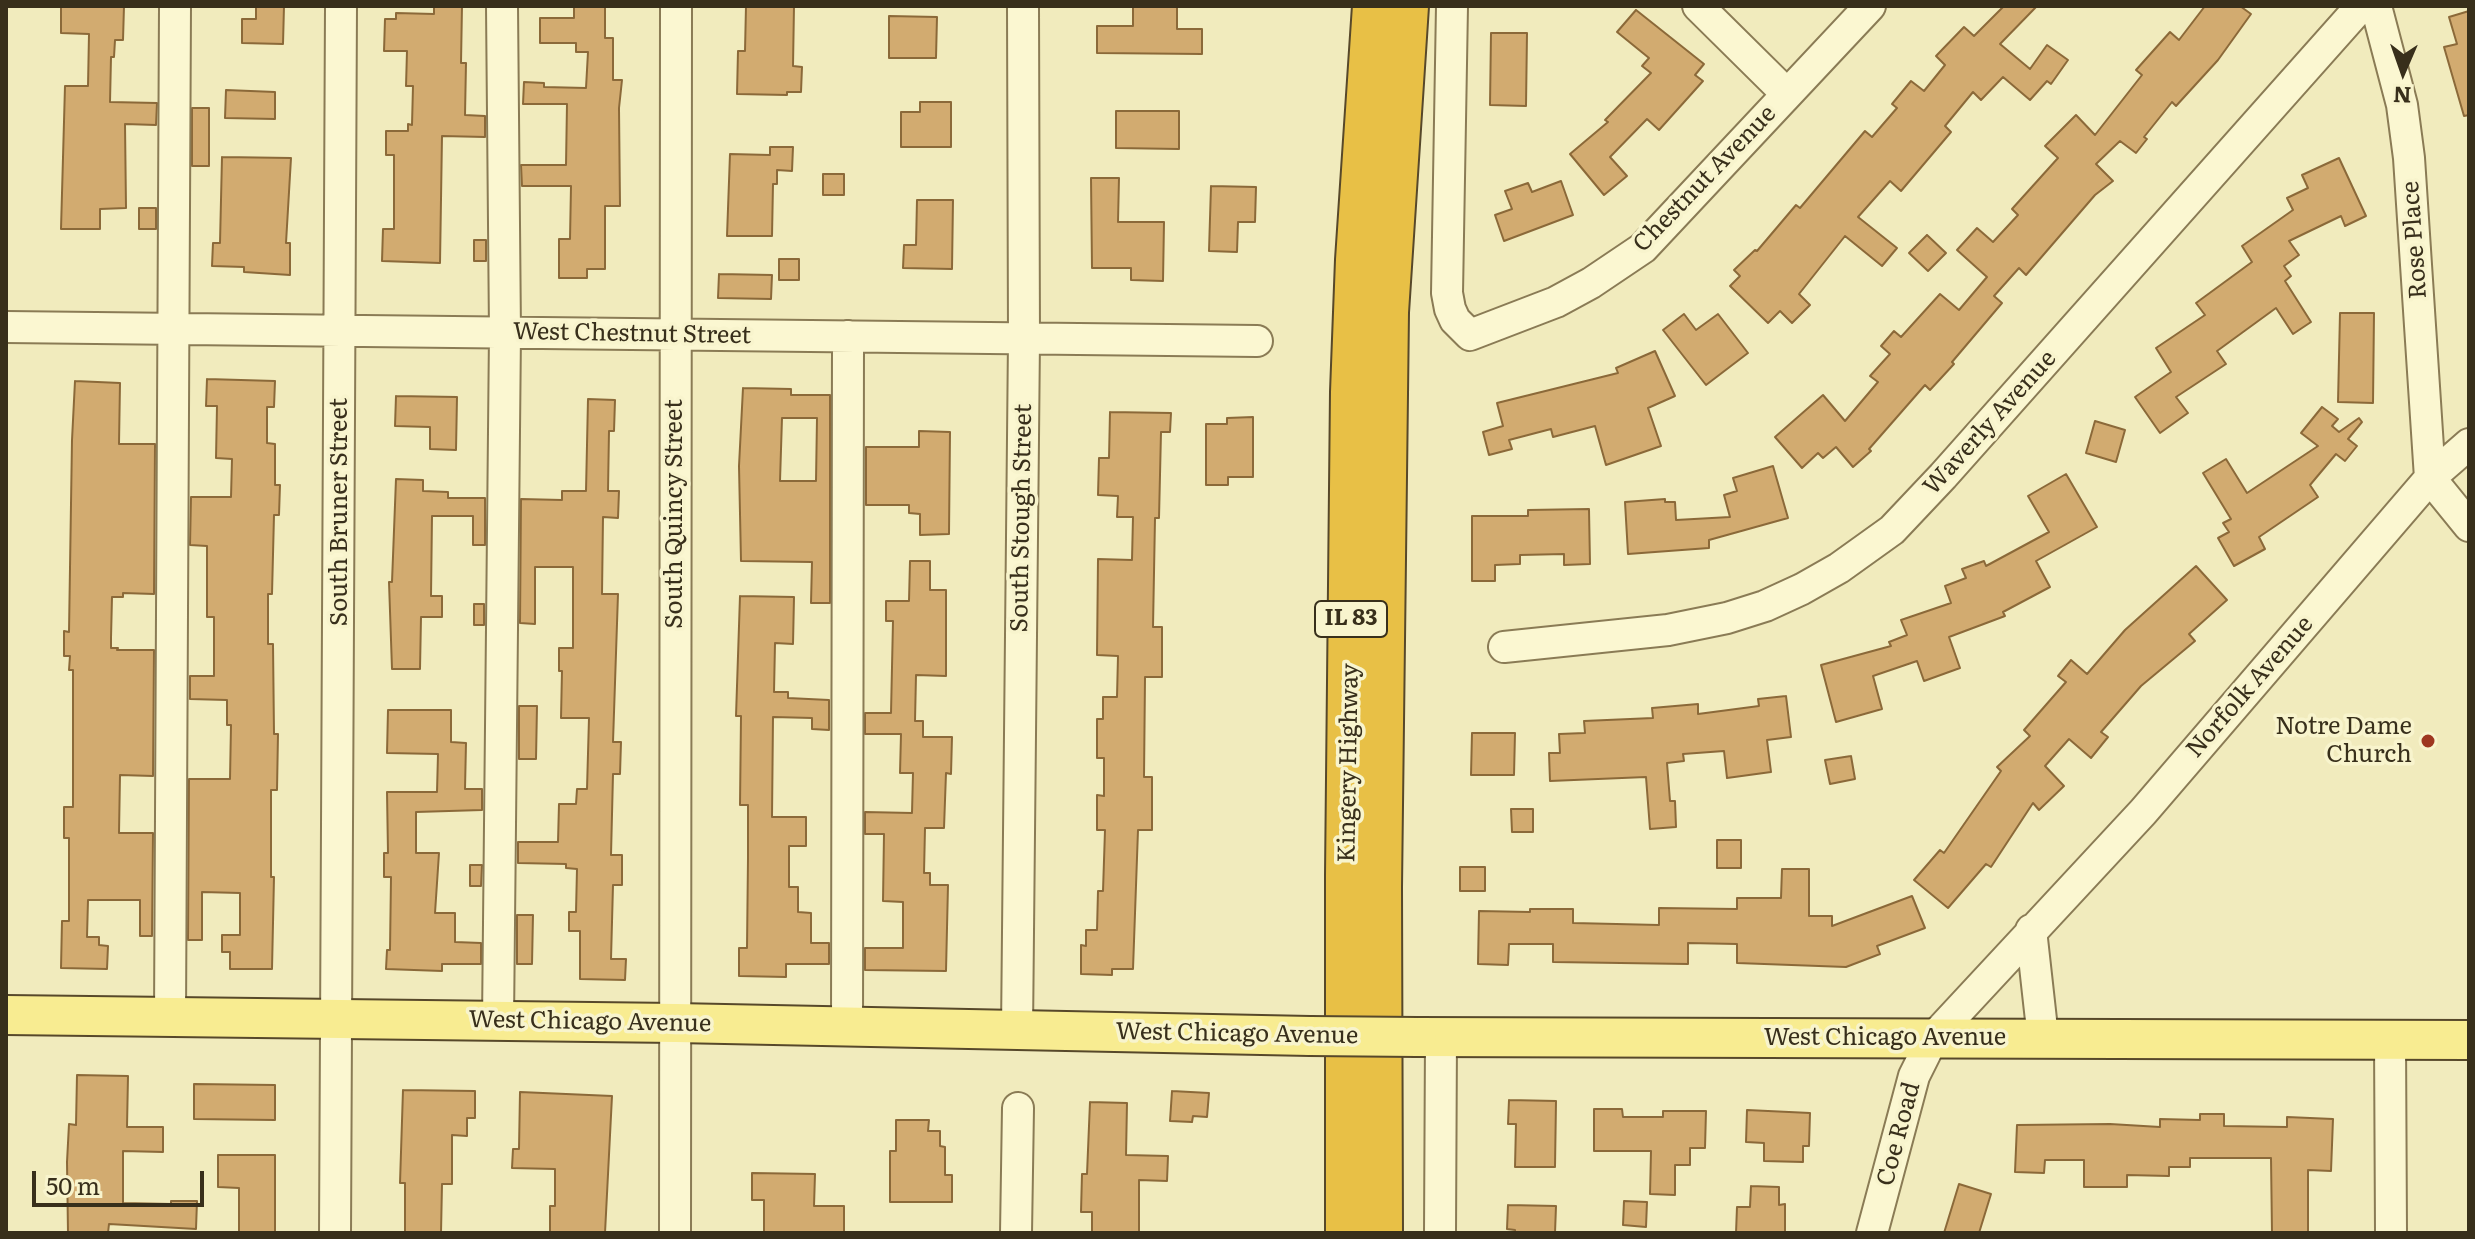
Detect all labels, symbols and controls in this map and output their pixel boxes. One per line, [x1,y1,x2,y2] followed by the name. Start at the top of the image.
[2363,32,2443,112] north arrow
[2392,80,2412,113] text: N
[1628,100,1782,258] street label: Chestnut Avenue
[2397,180,2433,300] street label: Rose Place
[513,318,751,350] street label: West Chestnut Street
[1918,345,2062,501] street label: Waverly Avenue
[326,398,354,626] street label: South Bruner Street
[661,399,689,629] street label: South Quincy Street
[1006,403,1038,633] street label: South Stough Street
[1315,601,1387,637] road number: IL 83
[2181,610,2319,764] street label: Norfolk Avenue
[1333,663,1365,863] street label: Kingery Highway
[2275,713,2412,769] place label: Notre Dame Church
[2419,732,2437,750] marker: Notre Dame Church
[468,1005,712,1039] street label: West Chicago Avenue
[1115,1017,1359,1051] street label: West Chicago Avenue
[1764,1024,2006,1052] street label: West Chicago Avenue
[1871,1079,1927,1189] street label: Coe Road
[36,1155,208,1205] scale bar
[46,1167,100,1202] text: 50 m

